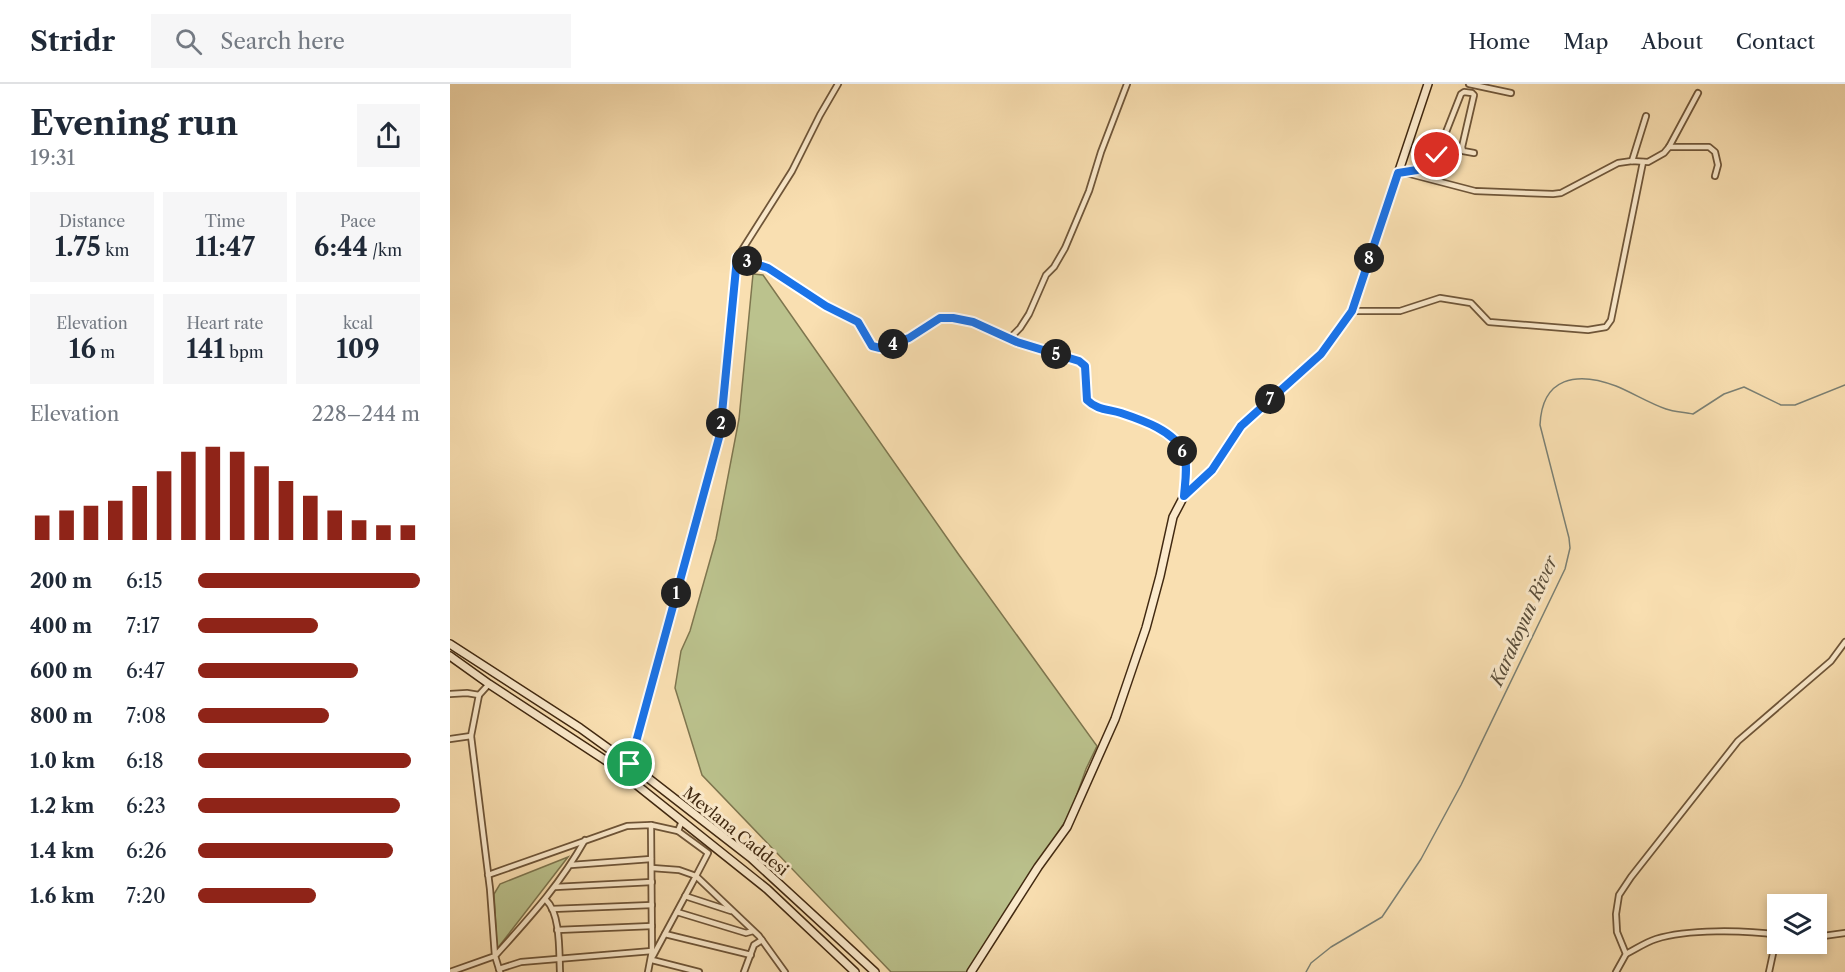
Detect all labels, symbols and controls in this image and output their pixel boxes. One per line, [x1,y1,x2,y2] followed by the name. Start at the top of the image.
[151,14,571,68] search box
[30,24,115,58] text: Stridr
[172,25,205,58] icon: search
[220,28,345,55] text: Search here
[1469,29,1530,54] text: Home
[1563,29,1608,54] text: Map
[1641,29,1703,54] text: About
[1736,29,1815,54] text: Contact
[30,103,238,144] text: Evening run
[357,104,420,167] button: share
[1411,129,1462,180] pin
[1420,138,1453,171] icon: check
[30,146,75,170] text: 19:31
[59,211,125,231] text: Distance
[205,211,245,231] text: Time
[340,211,376,231] text: Pace
[55,231,101,263] text: 1.75
[195,231,255,263] text: 11:47
[314,231,368,263] text: 6:44
[101,240,129,260] text: km
[368,240,402,260] text: /km
[1354,243,1384,273] pin: 8
[732,246,762,276] pin: 3
[1364,248,1374,268] text: 8
[742,251,752,271] text: 3
[56,313,128,333] text: Elevation
[186,313,264,333] text: Heart rate
[343,313,373,333] text: kcal
[878,329,908,359] pin: 4
[69,333,96,365] text: 16
[186,333,225,365] text: 141
[336,333,380,365] text: 109
[888,334,898,354] text: 4
[1041,339,1071,369] pin: 5
[96,342,115,362] text: m
[225,342,264,362] text: bpm
[1052,344,1060,364] text: 5
[1255,384,1285,414] pin: 7
[1266,389,1274,409] text: 7
[30,402,119,426] text: Elevation
[312,402,420,426] text: 228–244 m
[706,408,736,438] pin: 2
[716,413,726,433] text: 2
[1167,436,1197,466] pin: 6
[1177,441,1187,461] text: 6
[1485,551,1563,691] water label: Karakoyun River
[30,569,92,593] text: 200 m
[126,569,163,593] text: 6:15
[661,578,691,608] pin: 1
[672,583,680,603] text: 1
[30,614,92,638] text: 400 m
[126,614,160,638] text: 7:17
[30,659,92,683] text: 600 m
[126,659,165,683] text: 6:47
[30,704,93,728] text: 800 m
[126,704,166,728] text: 7:08
[604,738,655,789] pin
[613,747,646,780] icon: arrive
[30,749,95,773] text: 1.0 km
[126,749,164,773] text: 6:18
[679,782,793,880] street label: Mevlana Caddesi
[30,794,94,818] text: 1.2 km
[126,794,166,818] text: 6:23
[30,839,95,863] text: 1.4 km
[126,839,167,863] text: 6:26
[30,884,95,908] text: 1.6 km
[126,884,166,908] text: 7:20
[1767,894,1827,954] map controls
[1767,894,1827,954] button: layers

